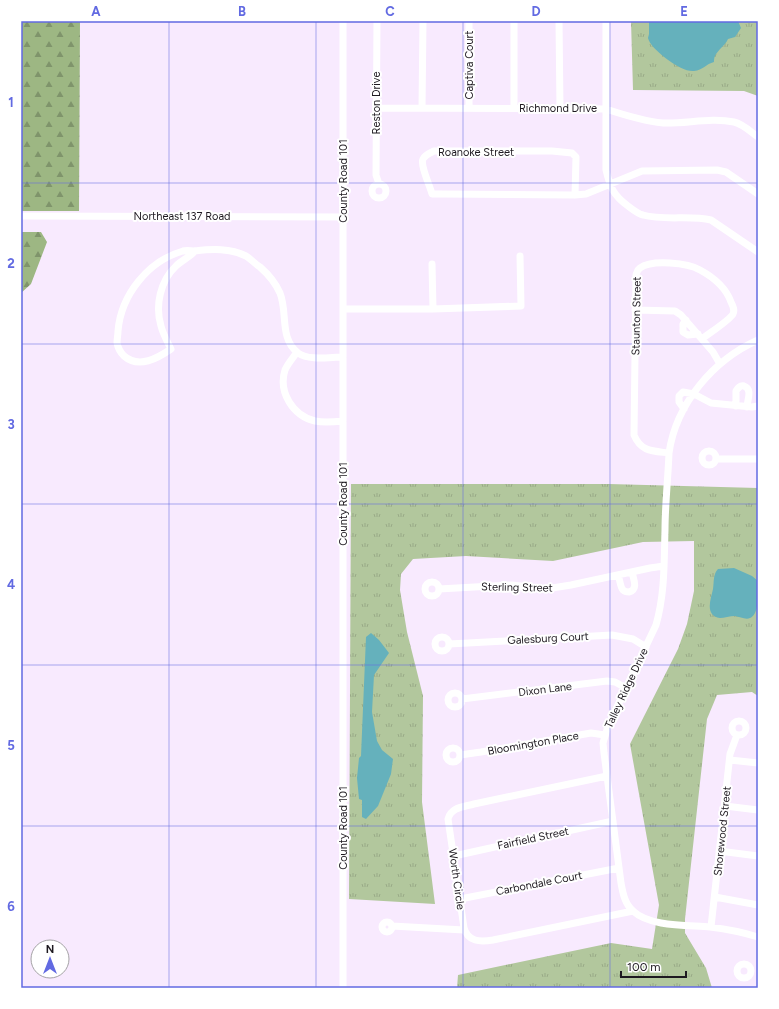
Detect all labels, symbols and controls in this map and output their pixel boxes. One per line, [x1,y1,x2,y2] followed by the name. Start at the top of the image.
[91,4,101,19] text: A
[238,4,246,19] text: B
[385,4,395,19] text: C
[531,4,541,19] text: D
[680,4,688,19] text: E
[463,31,476,100] street label: Captiva Court
[370,72,383,134] street label: Reston Drive
[8,95,14,110] text: 1
[519,102,597,115] street label: Richmond Drive
[337,139,350,223] street label: County Road 101
[438,146,514,159] street label: Roanoke Street
[134,210,231,223] street label: Northeast 137 Road
[7,256,15,271] text: 2
[629,276,644,356] street label: Staunton Street
[7,417,15,432] text: 3
[337,462,350,546] street label: County Road 101
[7,577,15,592] text: 4
[481,580,553,595] street label: Sterling Street
[507,630,589,647] street label: Galesburg Court
[602,646,651,730] street label: Talley Ridge Drive
[517,680,573,699] street label: Dixon Lane
[487,729,580,758] street label: Bloomington Place
[7,738,15,753] text: 5
[337,786,350,870] street label: County Road 101
[711,786,734,877] street label: Shorewood Street
[496,825,570,852] street label: Fairfield Street
[446,848,467,911] street label: Worth Circle
[495,869,583,898] street label: Carbondale Court
[7,899,15,914] text: 6
[30,939,70,979] north arrow
[46,943,54,956] text: N
[621,953,686,979] scale bar
[627,960,661,974] text: 100 m

